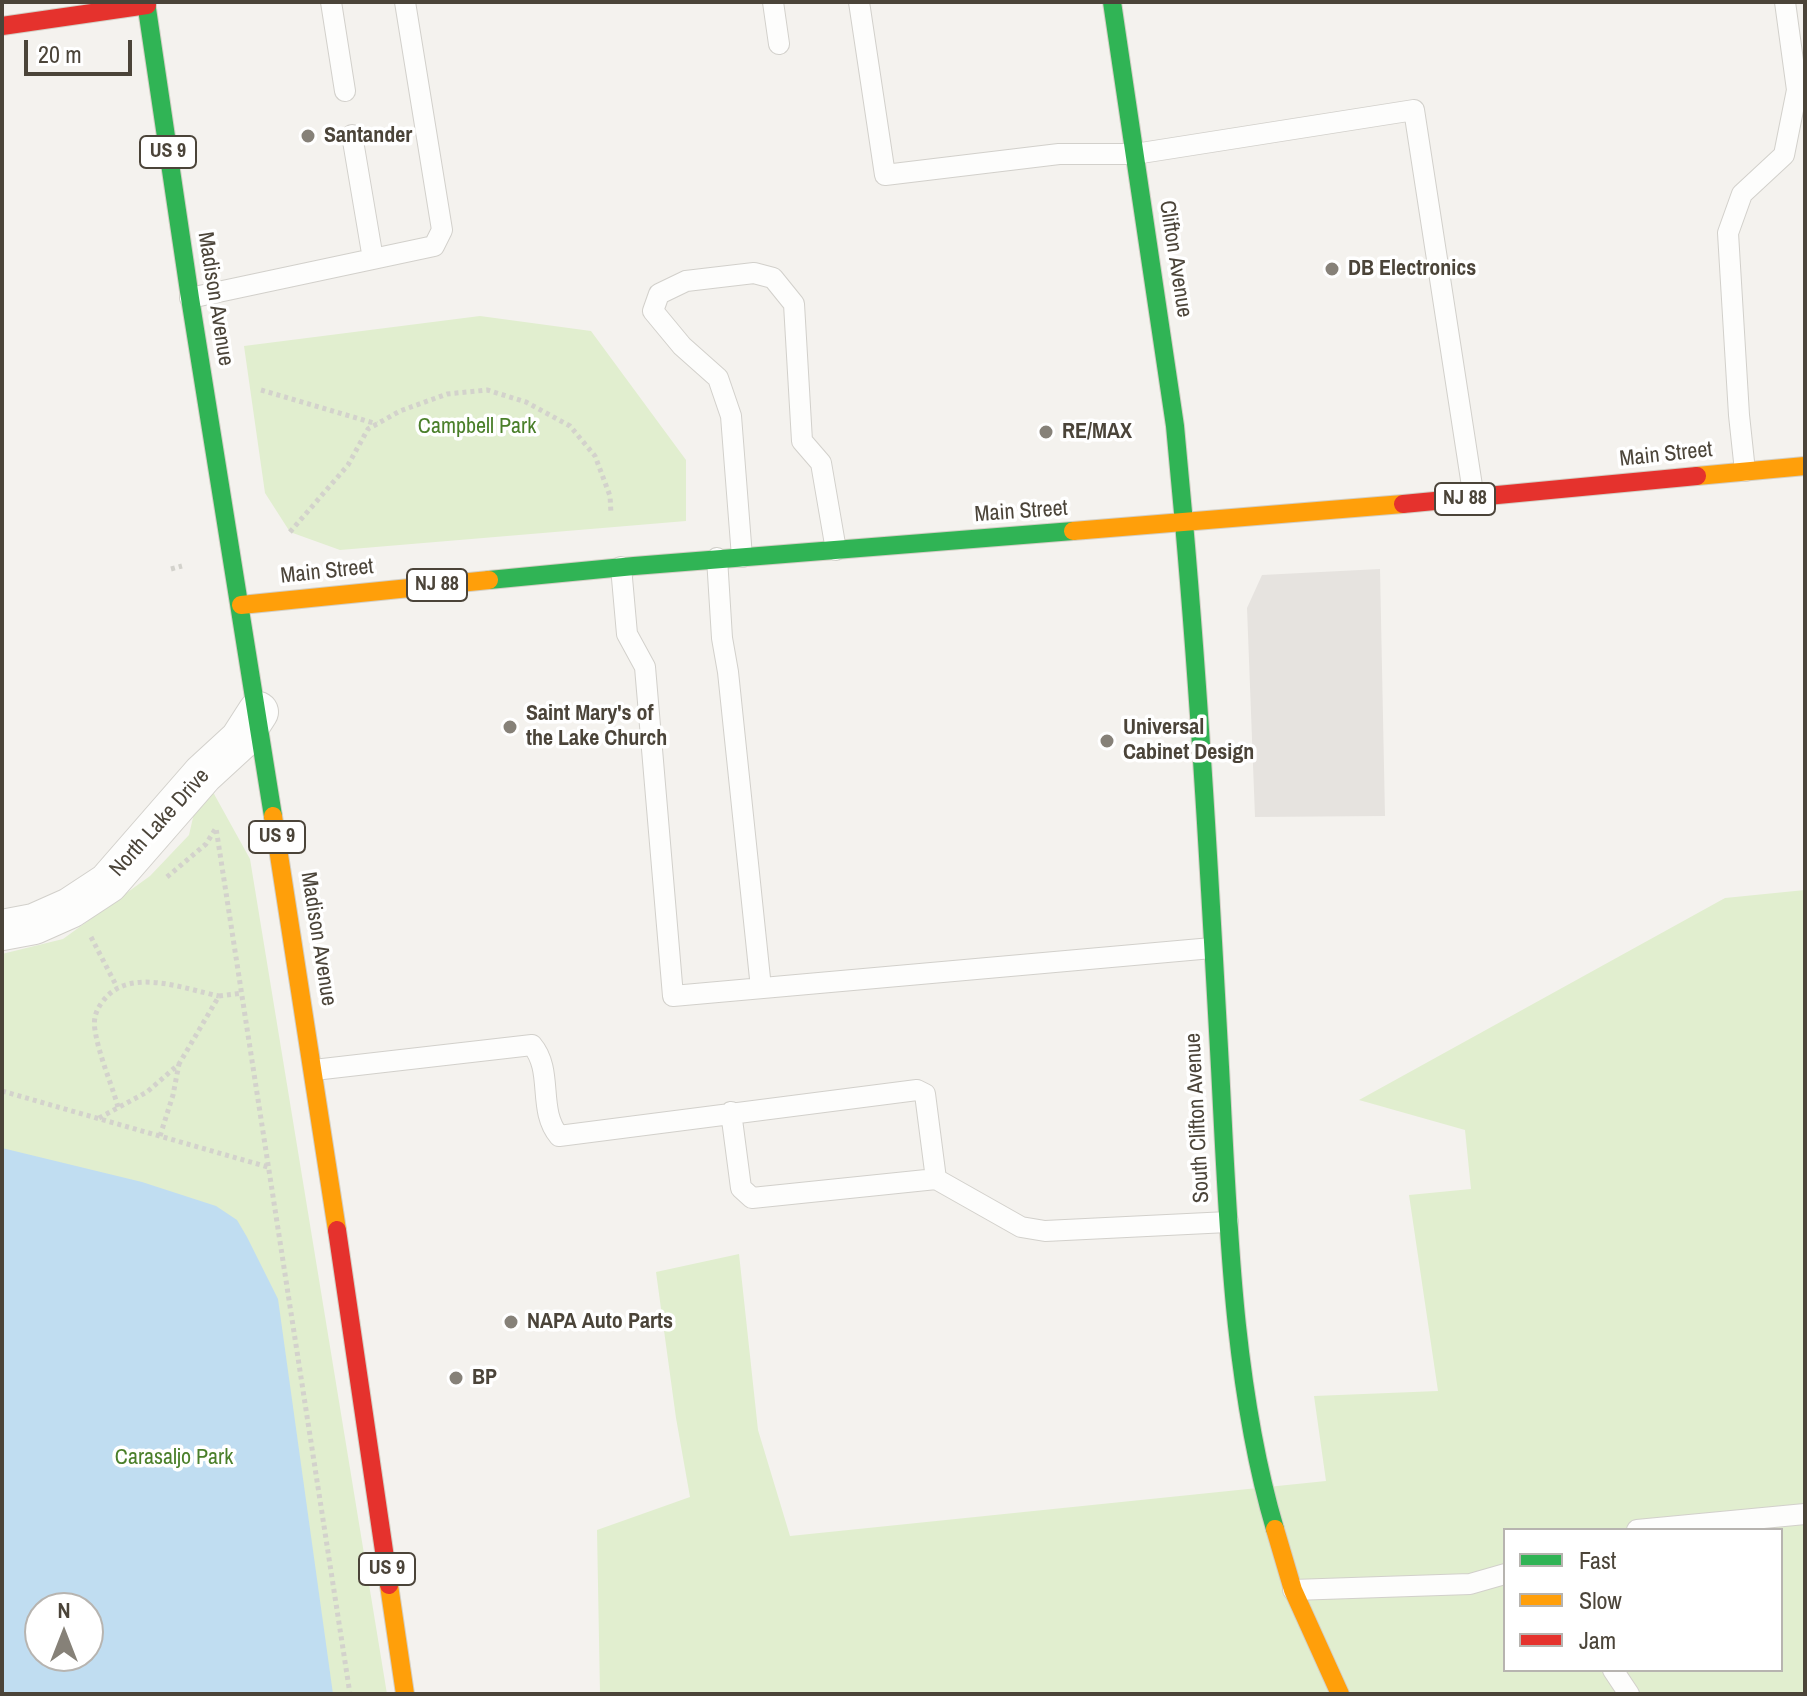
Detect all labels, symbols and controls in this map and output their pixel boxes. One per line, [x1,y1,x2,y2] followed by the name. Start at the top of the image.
[28,24,136,74] scale bar
[38,38,82,70] text: 20 m
[324,123,412,149] place label: Santander
[299,127,317,145] marker: Santander
[140,136,196,168] road number: US 9
[1153,199,1197,319] street label: Clifton Avenue
[191,230,239,368] street label: Madison Avenue
[1348,256,1476,282] place label: DB Electronics
[1323,260,1341,278] marker: DB Electronics
[418,414,536,440] park label: Campbell Park
[1062,419,1132,445] place label: RE/MAX
[1037,423,1055,441] marker: RE/MAX
[1618,437,1714,473] street label: Main Street
[1435,483,1495,515] road number: NJ 88
[974,496,1068,528] street label: Main Street
[279,554,375,590] street label: Main Street
[407,569,467,601] road number: NJ 88
[526,701,667,752] place label: Saint Mary's of the Lake Church
[1123,715,1254,766] place label: Universal Cabinet Design
[501,718,519,736] marker: Saint Mary's of the Lake Church
[1098,732,1116,750] marker: Universal Cabinet Design
[105,764,215,882] street label: North Lake Drive
[249,821,305,853] road number: US 9
[294,870,342,1008] street label: Madison Avenue
[1180,1032,1216,1204] street label: South Clifton Avenue
[527,1309,673,1335] place label: NAPA Auto Parts
[502,1313,520,1331] marker: NAPA Auto Parts
[472,1365,497,1391] place label: BP
[447,1369,465,1387] marker: BP
[115,1445,233,1471] park label: Carasaljo Park
[1503,1528,1783,1672] legend
[1579,1544,1616,1576] text: Fast
[359,1553,415,1585] road number: US 9
[1579,1584,1622,1616] text: Slow
[24,1592,104,1672] north arrow
[57,1595,71,1625] text: N
[1579,1624,1616,1656] text: Jam

